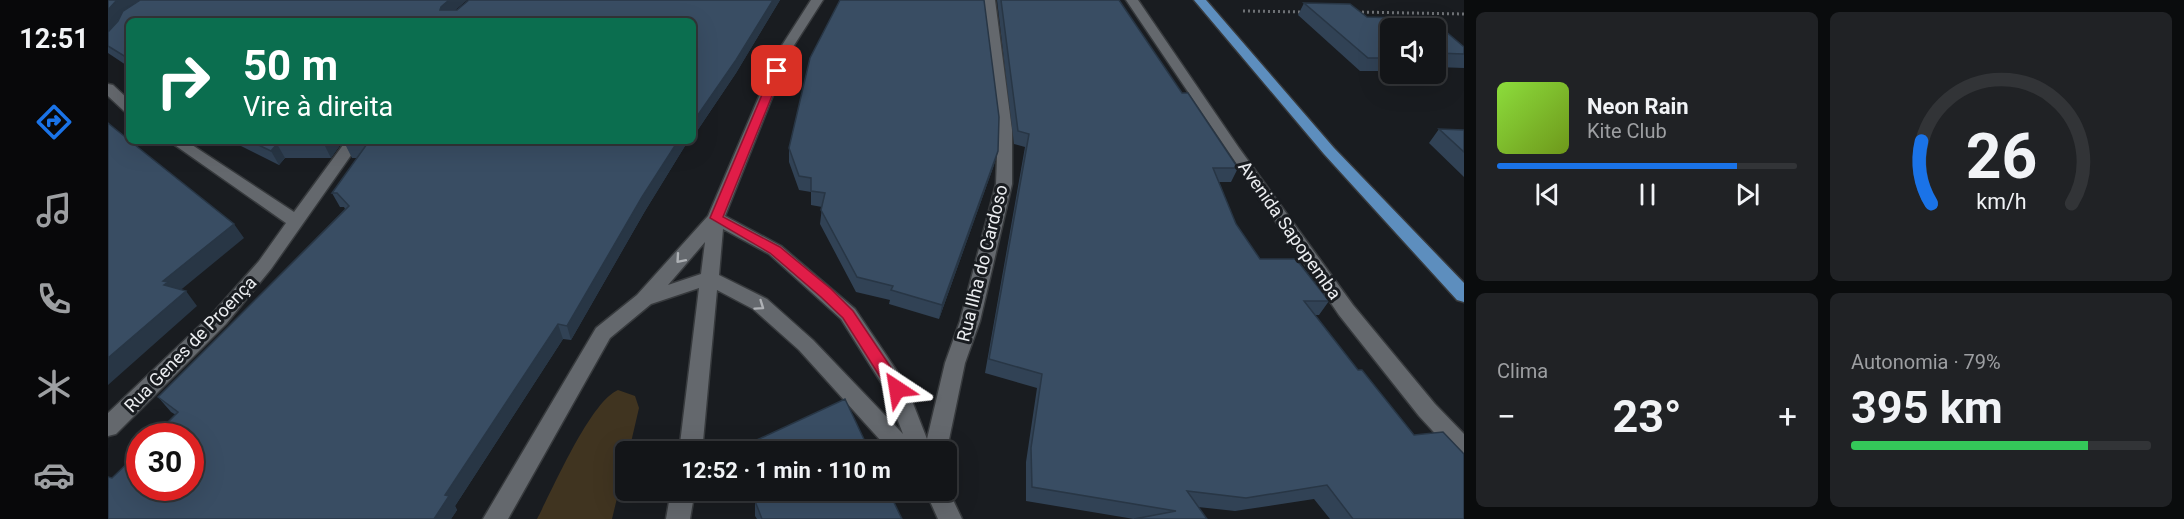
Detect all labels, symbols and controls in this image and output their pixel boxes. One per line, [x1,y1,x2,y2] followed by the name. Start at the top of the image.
[1380,18,1446,84] map controls
[1380,18,1446,84] button: sound
[19,23,89,55] text: 12:51
[243,41,338,90] text: 50 m
[144,42,222,120] icon: right
[751,45,802,96] pin
[760,54,793,87] icon: arrive
[243,91,393,123] text: Vire à direita
[1587,94,1689,119] text: Neon Rain
[33,101,75,143] icon: directions
[1587,119,1667,143] text: Kite Club
[1965,120,2037,193] text: 26
[1234,157,1346,303] street label: Avenida Sapopemba
[1531,178,1564,211] icon: previous
[1631,178,1664,211] icon: pause
[1731,178,1764,211] icon: next
[952,182,1012,344] street label: Rua Ilha do Cardoso
[33,189,75,231] icon: music
[1976,189,2026,214] text: km/h
[676,252,687,263] one-way arrow
[120,272,260,416] street label: Rua Genes de Proença
[33,278,75,320] icon: phone
[754,299,765,310] one-way arrow
[1851,350,2001,374] text: Autonomia · 79%
[865,357,929,421] position arrow
[1497,359,1548,383] text: Clima
[33,366,75,408] icon: climate
[1851,381,2003,434] text: 395 km
[1612,390,1682,443] text: 23°
[1497,397,1516,436] text: −
[1778,397,1797,436] text: +
[126,423,204,501] speed limit sign: 30
[33,454,75,496] icon: car
[681,458,891,483] text: 12:52 · 1 min · 110 m

